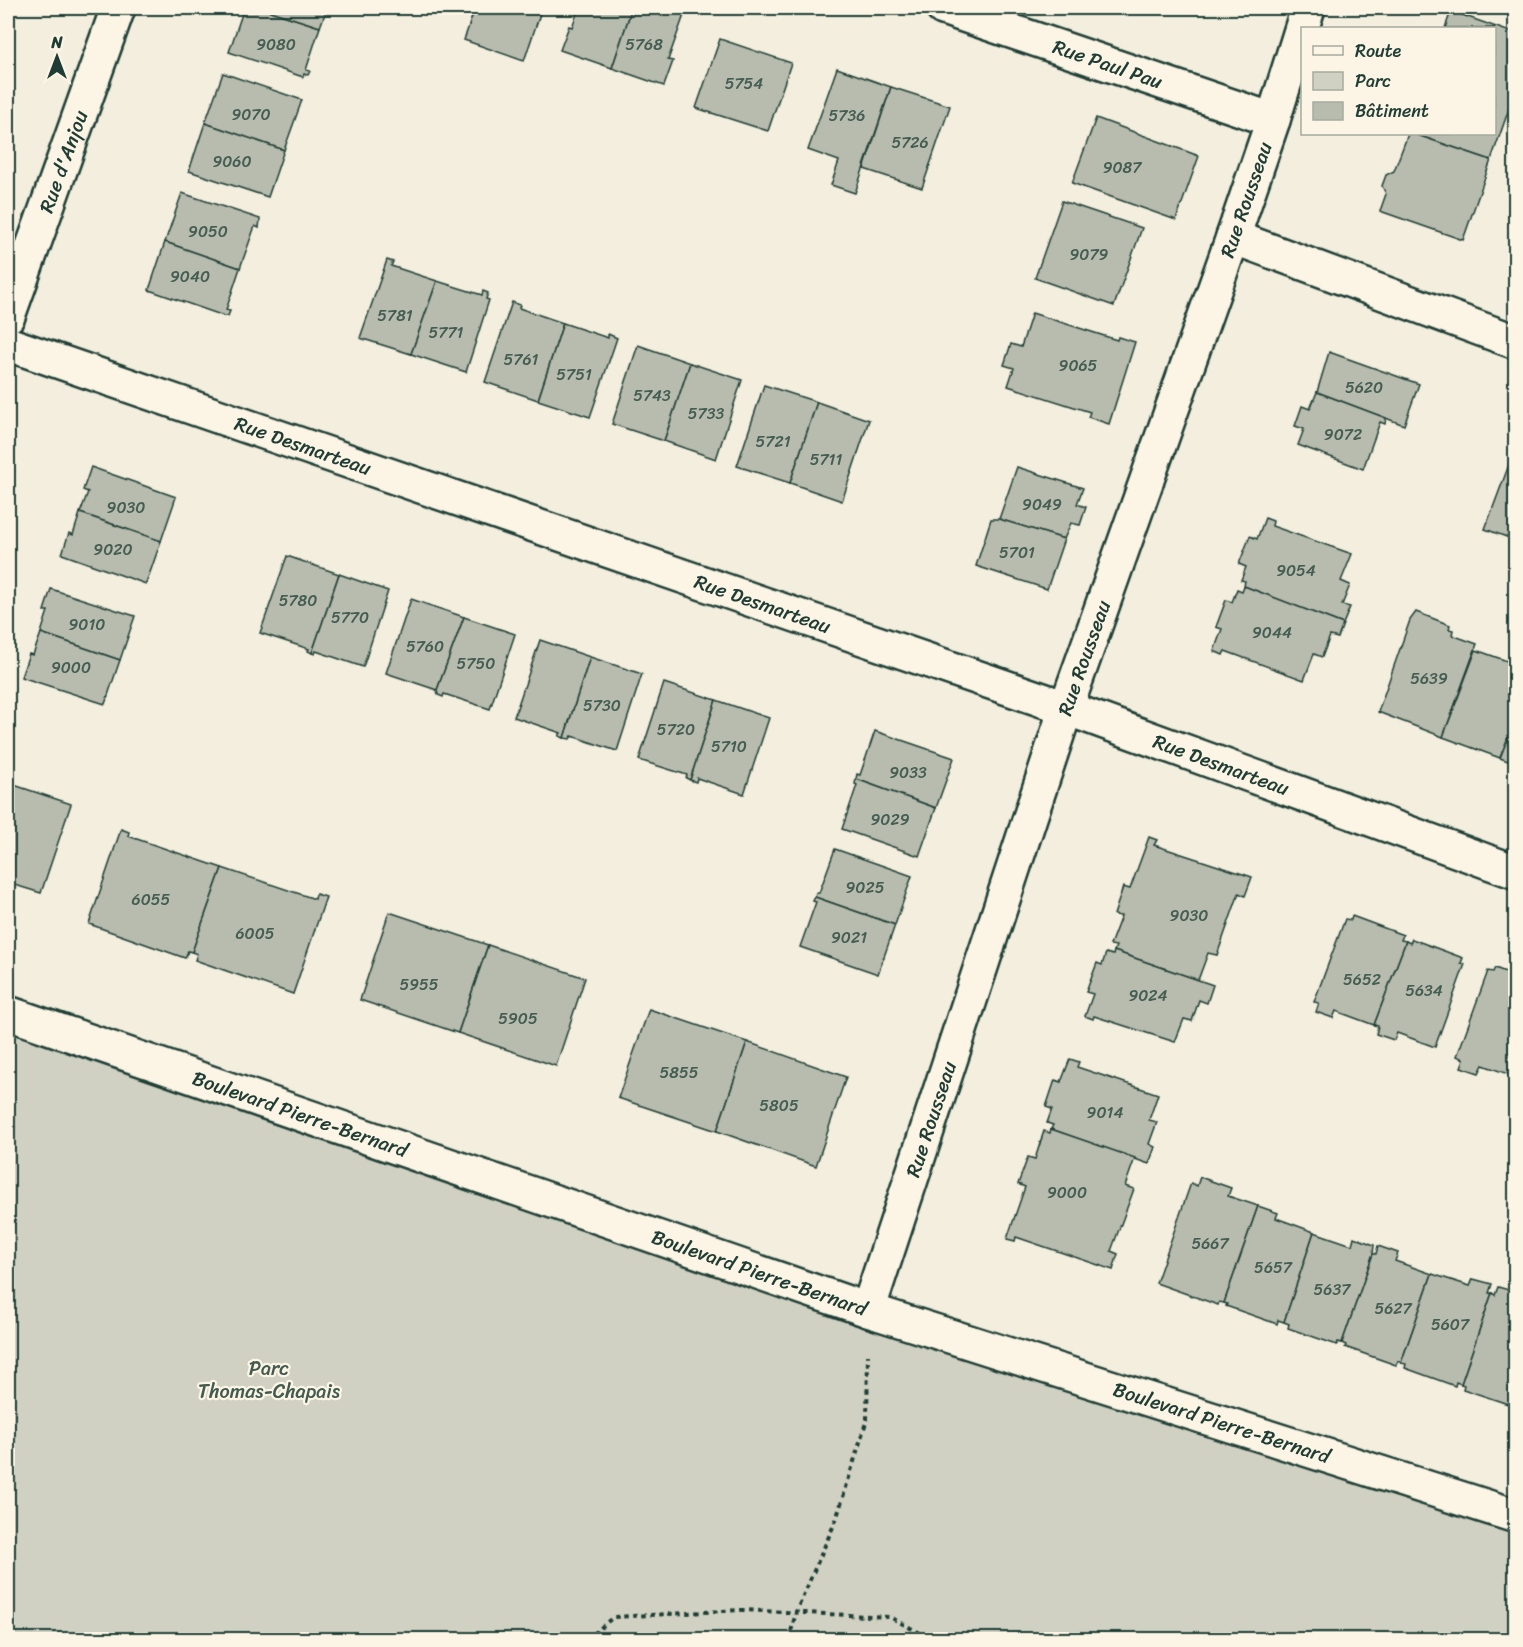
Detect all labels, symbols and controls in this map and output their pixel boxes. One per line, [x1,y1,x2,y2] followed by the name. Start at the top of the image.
[27,27,87,87] north arrow
[1301,27,1496,135] legend
[50,28,63,57] text: N
[1048,29,1168,99] street label: Rue Paul Pau
[256,30,296,59] house number: 9080
[625,30,663,59] house number: 5768
[1355,35,1402,67] text: Route
[1355,65,1391,97] text: Parc
[725,69,763,98] house number: 5754
[1355,95,1429,127] text: Bâtiment
[231,100,271,129] house number: 9070
[829,101,865,130] house number: 5736
[29,105,98,218] street label: Rue d'Anjou
[891,128,929,157] house number: 5726
[1210,137,1282,262] street label: Rue Rousseau
[212,147,252,176] house number: 9060
[1103,153,1142,182] house number: 9087
[188,217,228,246] house number: 9050
[1070,240,1109,269] house number: 9079
[170,262,210,291] house number: 9040
[377,301,413,330] house number: 5781
[429,318,464,347] house number: 5771
[504,345,539,374] house number: 5761
[1059,351,1098,380] house number: 9065
[556,360,592,389] house number: 5751
[1345,373,1383,402] house number: 5620
[633,381,671,410] house number: 5743
[688,399,724,428] house number: 5733
[230,406,376,485] street label: Rue Desmarteau
[1324,420,1362,449] house number: 9072
[755,427,791,456] house number: 5721
[810,445,842,474] house number: 5711
[1022,490,1062,519] house number: 9049
[107,493,145,522] house number: 9030
[93,535,133,564] house number: 9020
[999,538,1035,567] house number: 5701
[1276,556,1316,585] house number: 9054
[689,564,836,643] street label: Rue Desmarteau
[279,586,317,615] house number: 5780
[1047,595,1121,720] street label: Rue Rousseau
[331,603,369,632] house number: 5770
[69,610,105,639] house number: 9010
[1252,618,1292,647] house number: 9044
[406,632,444,661] house number: 5760
[457,649,495,678] house number: 5750
[51,653,91,682] house number: 9000
[1410,664,1448,693] house number: 5639
[583,691,621,720] house number: 5730
[657,715,695,744] house number: 5720
[1148,724,1294,805] street label: Rue Desmarteau
[711,732,747,761] house number: 5710
[889,758,927,787] house number: 9033
[871,805,910,834] house number: 9029
[846,873,885,902] house number: 9025
[132,885,171,914] house number: 6055
[1170,901,1208,930] house number: 9030
[235,919,275,948] house number: 6005
[831,923,867,952] house number: 9021
[1343,965,1381,994] house number: 5652
[399,970,439,999] house number: 5955
[1405,976,1443,1005] house number: 5634
[1128,981,1168,1010] house number: 9024
[498,1004,538,1033] house number: 5905
[895,1056,966,1182] street label: Rue Rousseau
[660,1058,699,1087] house number: 5855
[187,1060,414,1168] street label: Boulevard Pierre-Bernard
[759,1091,799,1120] house number: 5805
[1087,1098,1123,1127] house number: 9014
[1047,1178,1087,1207] house number: 9000
[647,1219,873,1326] street label: Boulevard Pierre-Bernard
[1191,1229,1229,1258] house number: 5667
[1254,1253,1293,1282] house number: 5657
[1314,1275,1351,1304] house number: 5637
[1374,1294,1412,1323] house number: 5627
[1431,1310,1470,1339] house number: 5607
[198,1351,341,1409] park label: Parc Thomas-Chapais
[1109,1372,1336,1474] street label: Boulevard Pierre-Bernard

